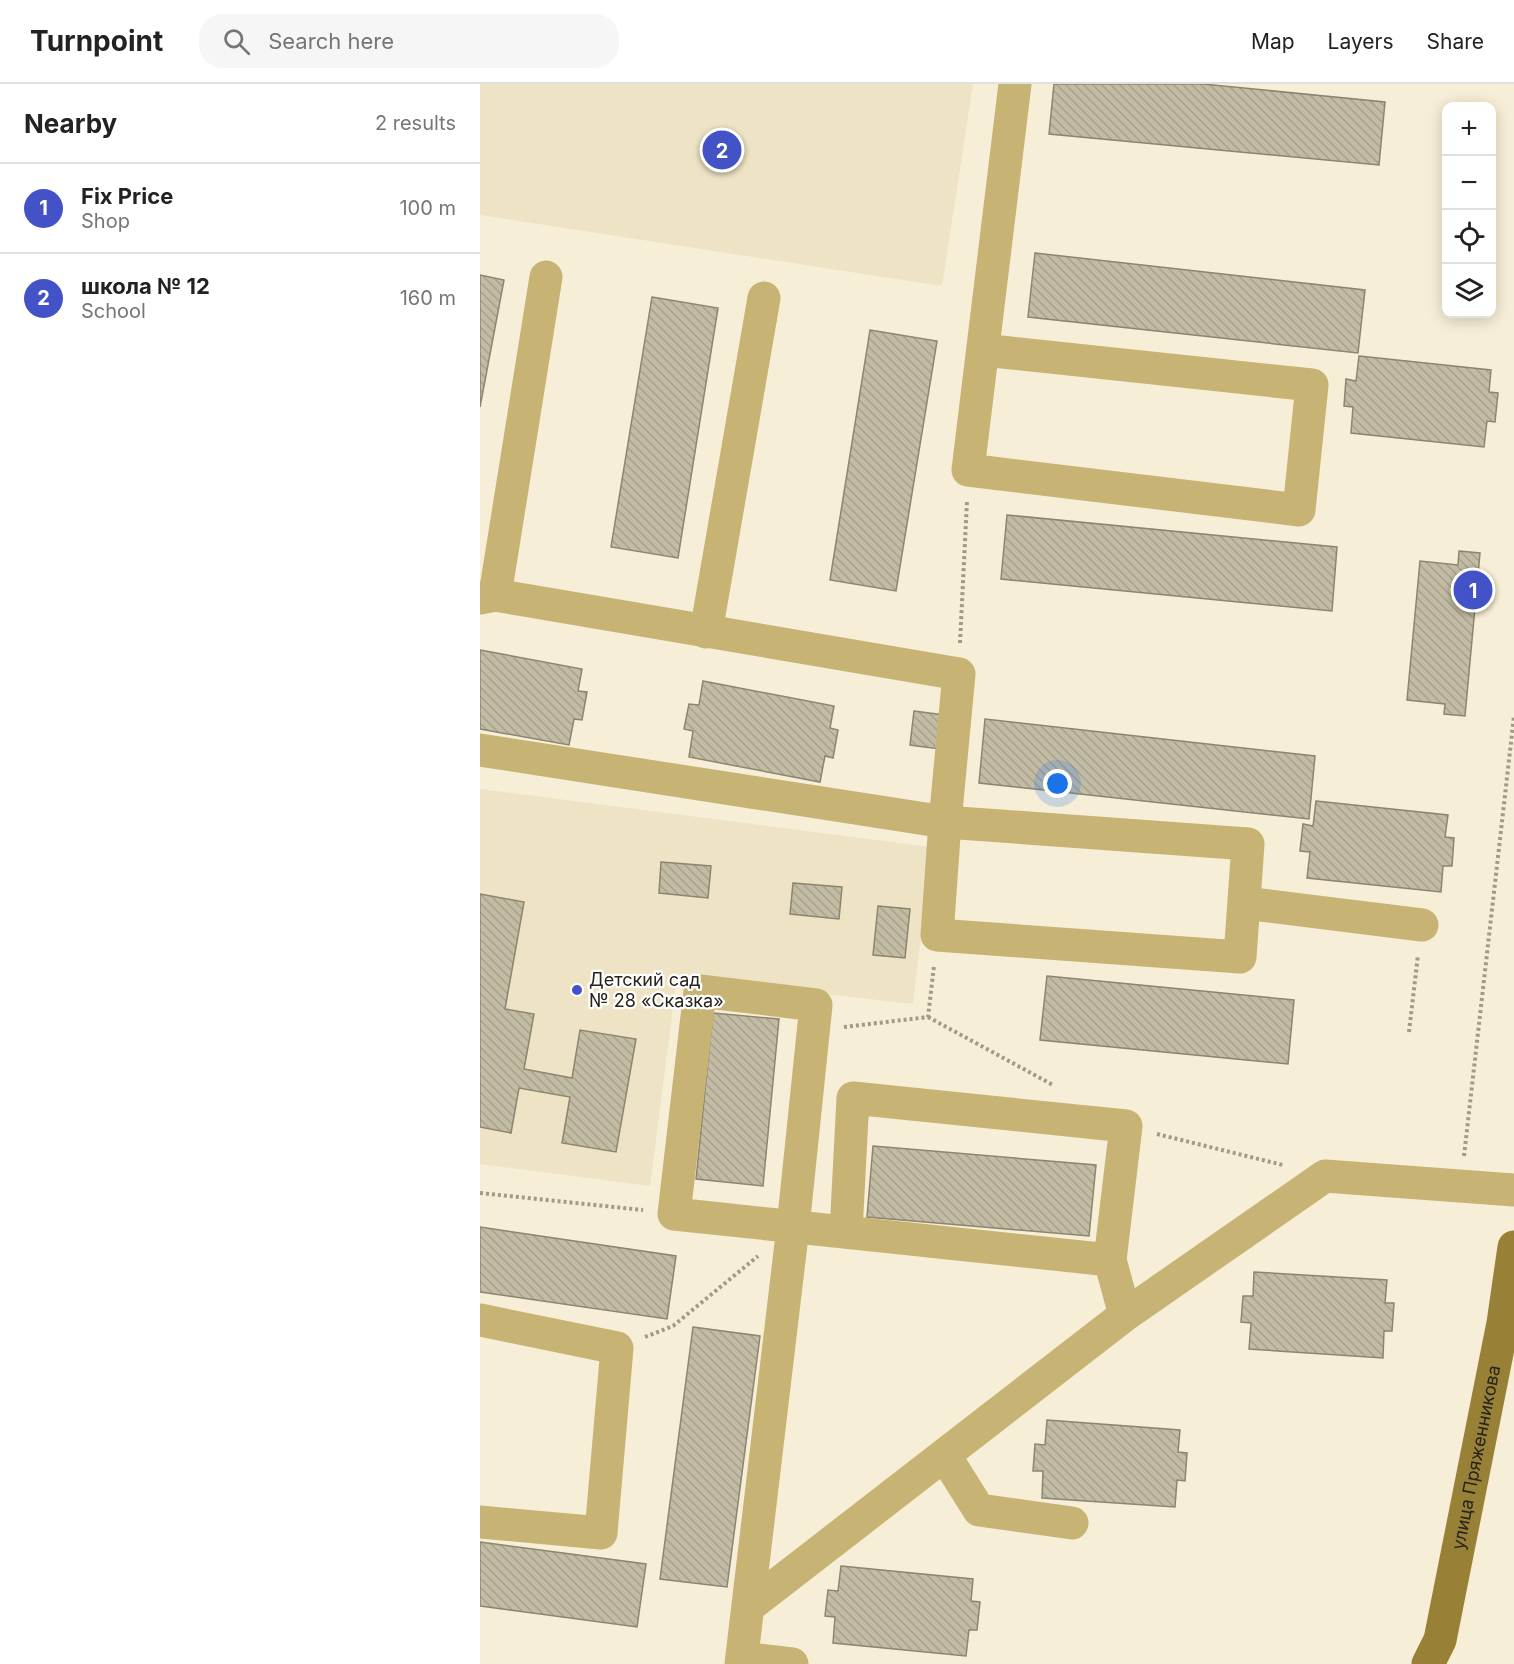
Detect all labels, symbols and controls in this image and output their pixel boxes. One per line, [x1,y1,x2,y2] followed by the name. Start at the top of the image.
[199,14,619,68] search box
[30,24,163,58] text: Turnpoint
[220,25,253,58] icon: search
[268,28,394,54] text: Search here
[1251,29,1295,54] text: Map
[1328,29,1394,54] text: Layers
[1427,29,1484,54] text: Share
[1442,102,1496,318] map controls
[1442,102,1496,156] button: +
[24,108,117,139] text: Nearby
[375,111,456,135] text: 2 results
[702,128,742,172] pin: 2
[1442,156,1496,210] button: −
[81,183,173,209] text: Fix Price
[39,196,48,220] text: 1
[399,196,456,220] text: 100 m
[81,209,130,233] text: Shop
[1442,210,1496,264] button: locate
[1442,264,1496,318] button: layers
[81,273,210,299] text: школа № 12
[37,286,50,310] text: 2
[400,286,456,310] text: 160 m
[81,299,146,323] text: School
[1454,568,1492,612] pin: 1
[1043,769,1072,798] your location
[589,969,724,1011] place label: Детский сад № 28 «Сказка»
[570,983,584,997] marker: Детский сад № 28 «Сказка»
[1447,1363,1504,1551] street label: улица Пряженникова

